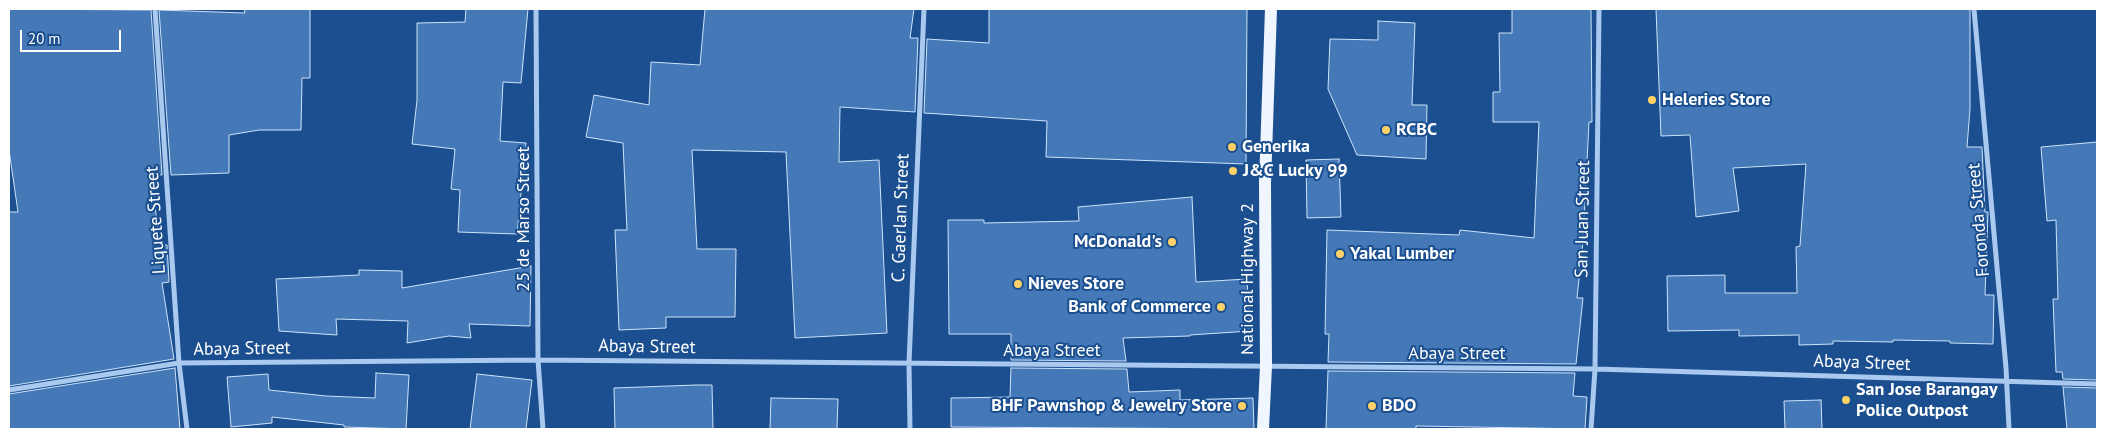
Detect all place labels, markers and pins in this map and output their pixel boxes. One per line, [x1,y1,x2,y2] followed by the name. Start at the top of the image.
[1662,89,1771,111] place label: Heleries Store
[1646,94,1658,106] marker: Heleries Store
[1396,119,1437,141] place label: RCBC
[1380,124,1392,136] marker: RCBC
[1242,136,1310,158] place label: Generika
[1226,141,1238,153] marker: Generika
[1243,160,1348,182] place label: J&C Lucky 99
[1227,165,1239,177] marker: J&C Lucky 99
[1074,231,1162,253] place label: McDonald's
[1166,236,1178,248] marker: McDonald's
[1350,243,1454,265] place label: Yakal Lumber
[1334,248,1346,260] marker: Yakal Lumber
[1028,273,1124,295] place label: Nieves Store
[1012,278,1024,290] marker: Nieves Store
[1068,296,1211,318] place label: Bank of Commerce
[1215,301,1227,313] marker: Bank of Commerce
[1856,379,1998,422] place label: San Jose Barangay Police Outpost
[1840,394,1852,406] marker: San Jose Barangay Police Outpost
[991,395,1232,417] place label: BHF Pawnshop & Jewelry Store
[1382,395,1416,417] place label: BDO
[1236,400,1248,412] marker: BHF Pawnshop & Jewelry Store
[1366,400,1378,412] marker: BDO

